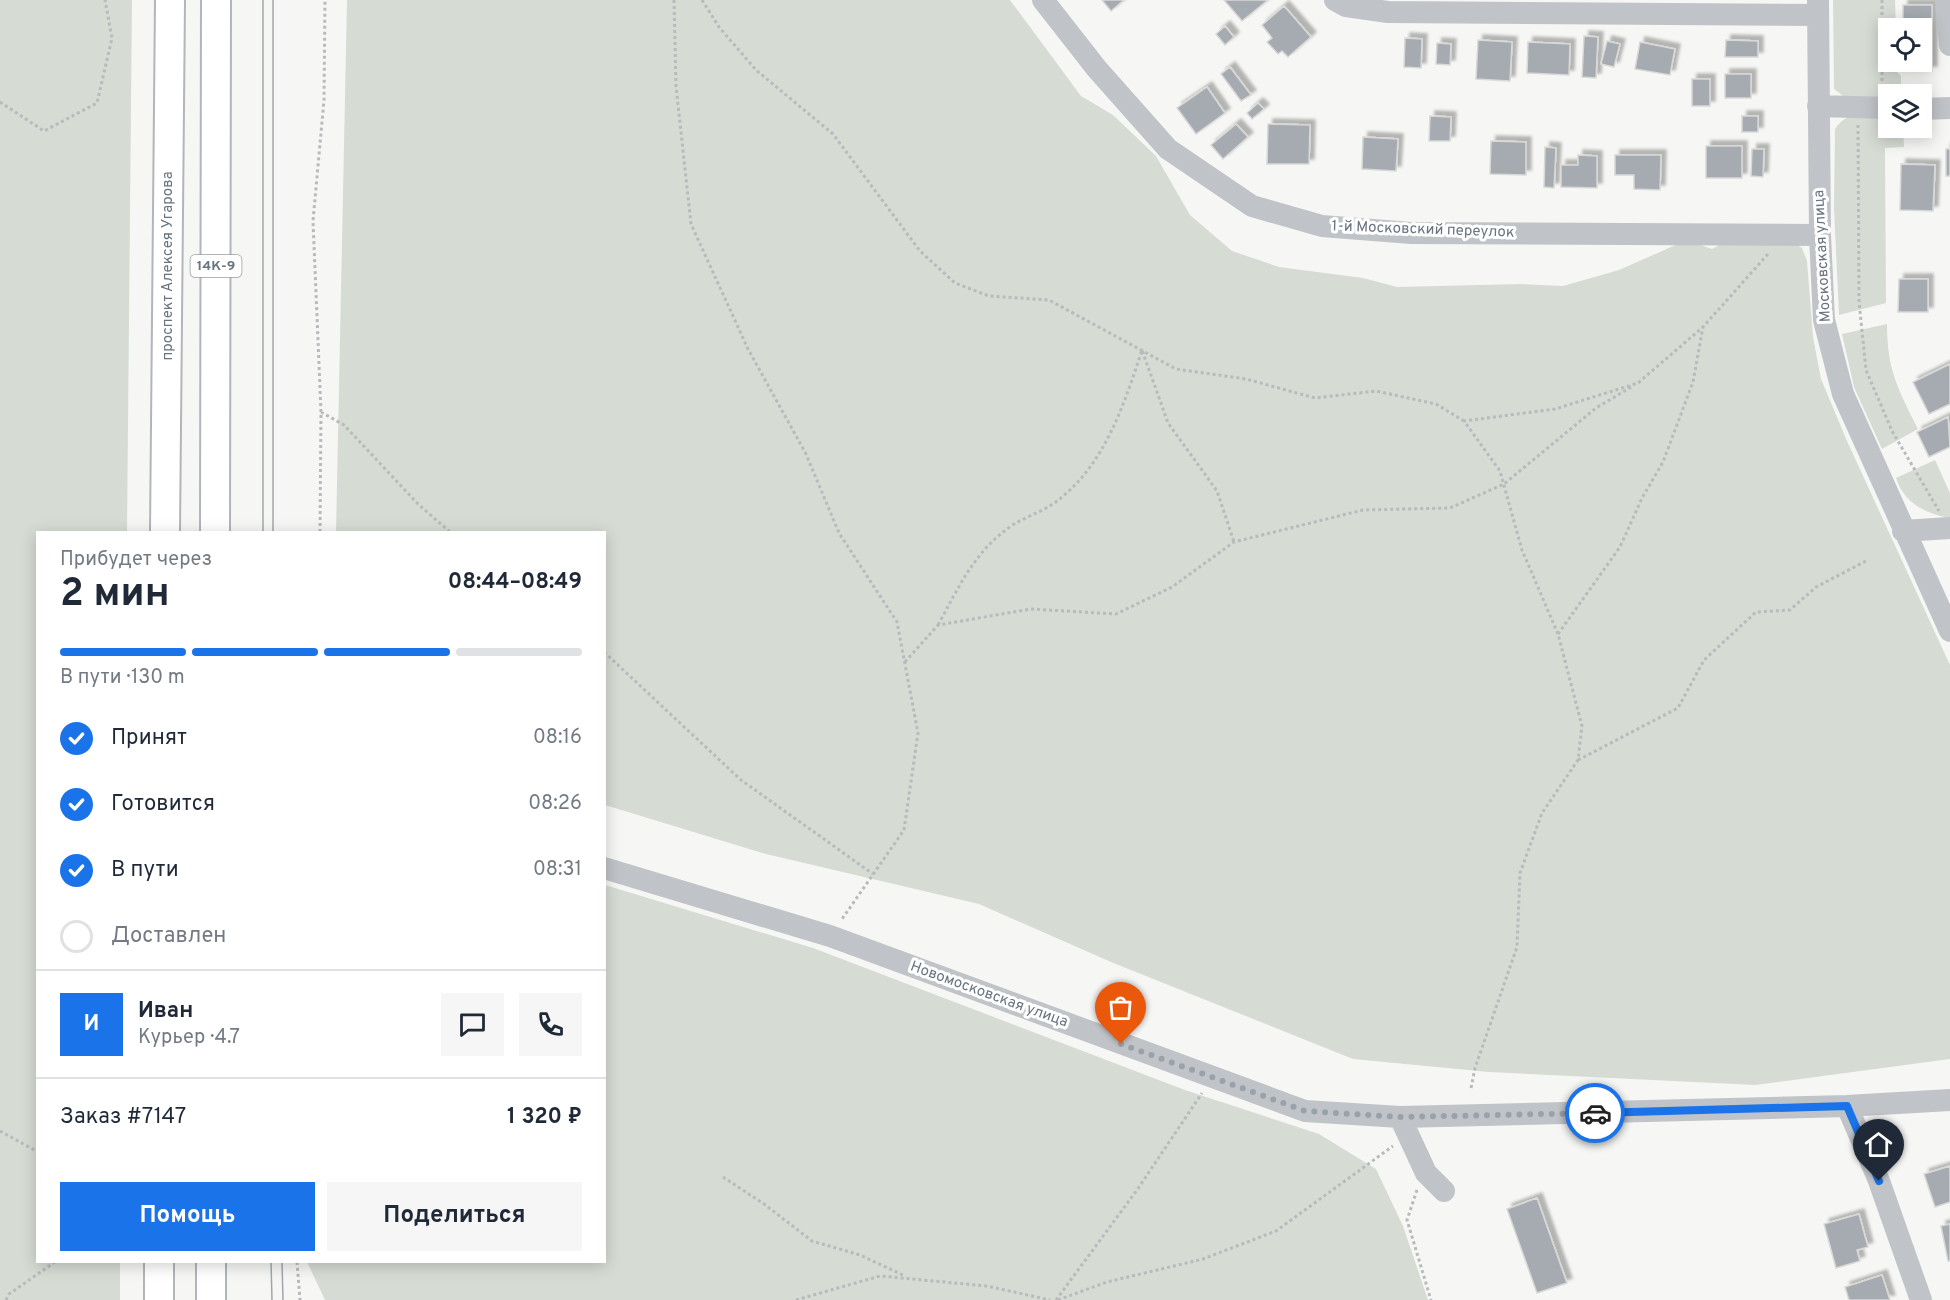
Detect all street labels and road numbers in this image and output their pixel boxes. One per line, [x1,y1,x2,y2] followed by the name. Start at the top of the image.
[159,171,178,361] street label: проспект Алексея Угарова
[1810,189,1836,323] street label: Московская улица
[1331,217,1515,243] street label: 1-й Московский переулок
[190,255,242,277] road number: 14К-9
[908,958,1070,1032] street label: Новомосковская улица

